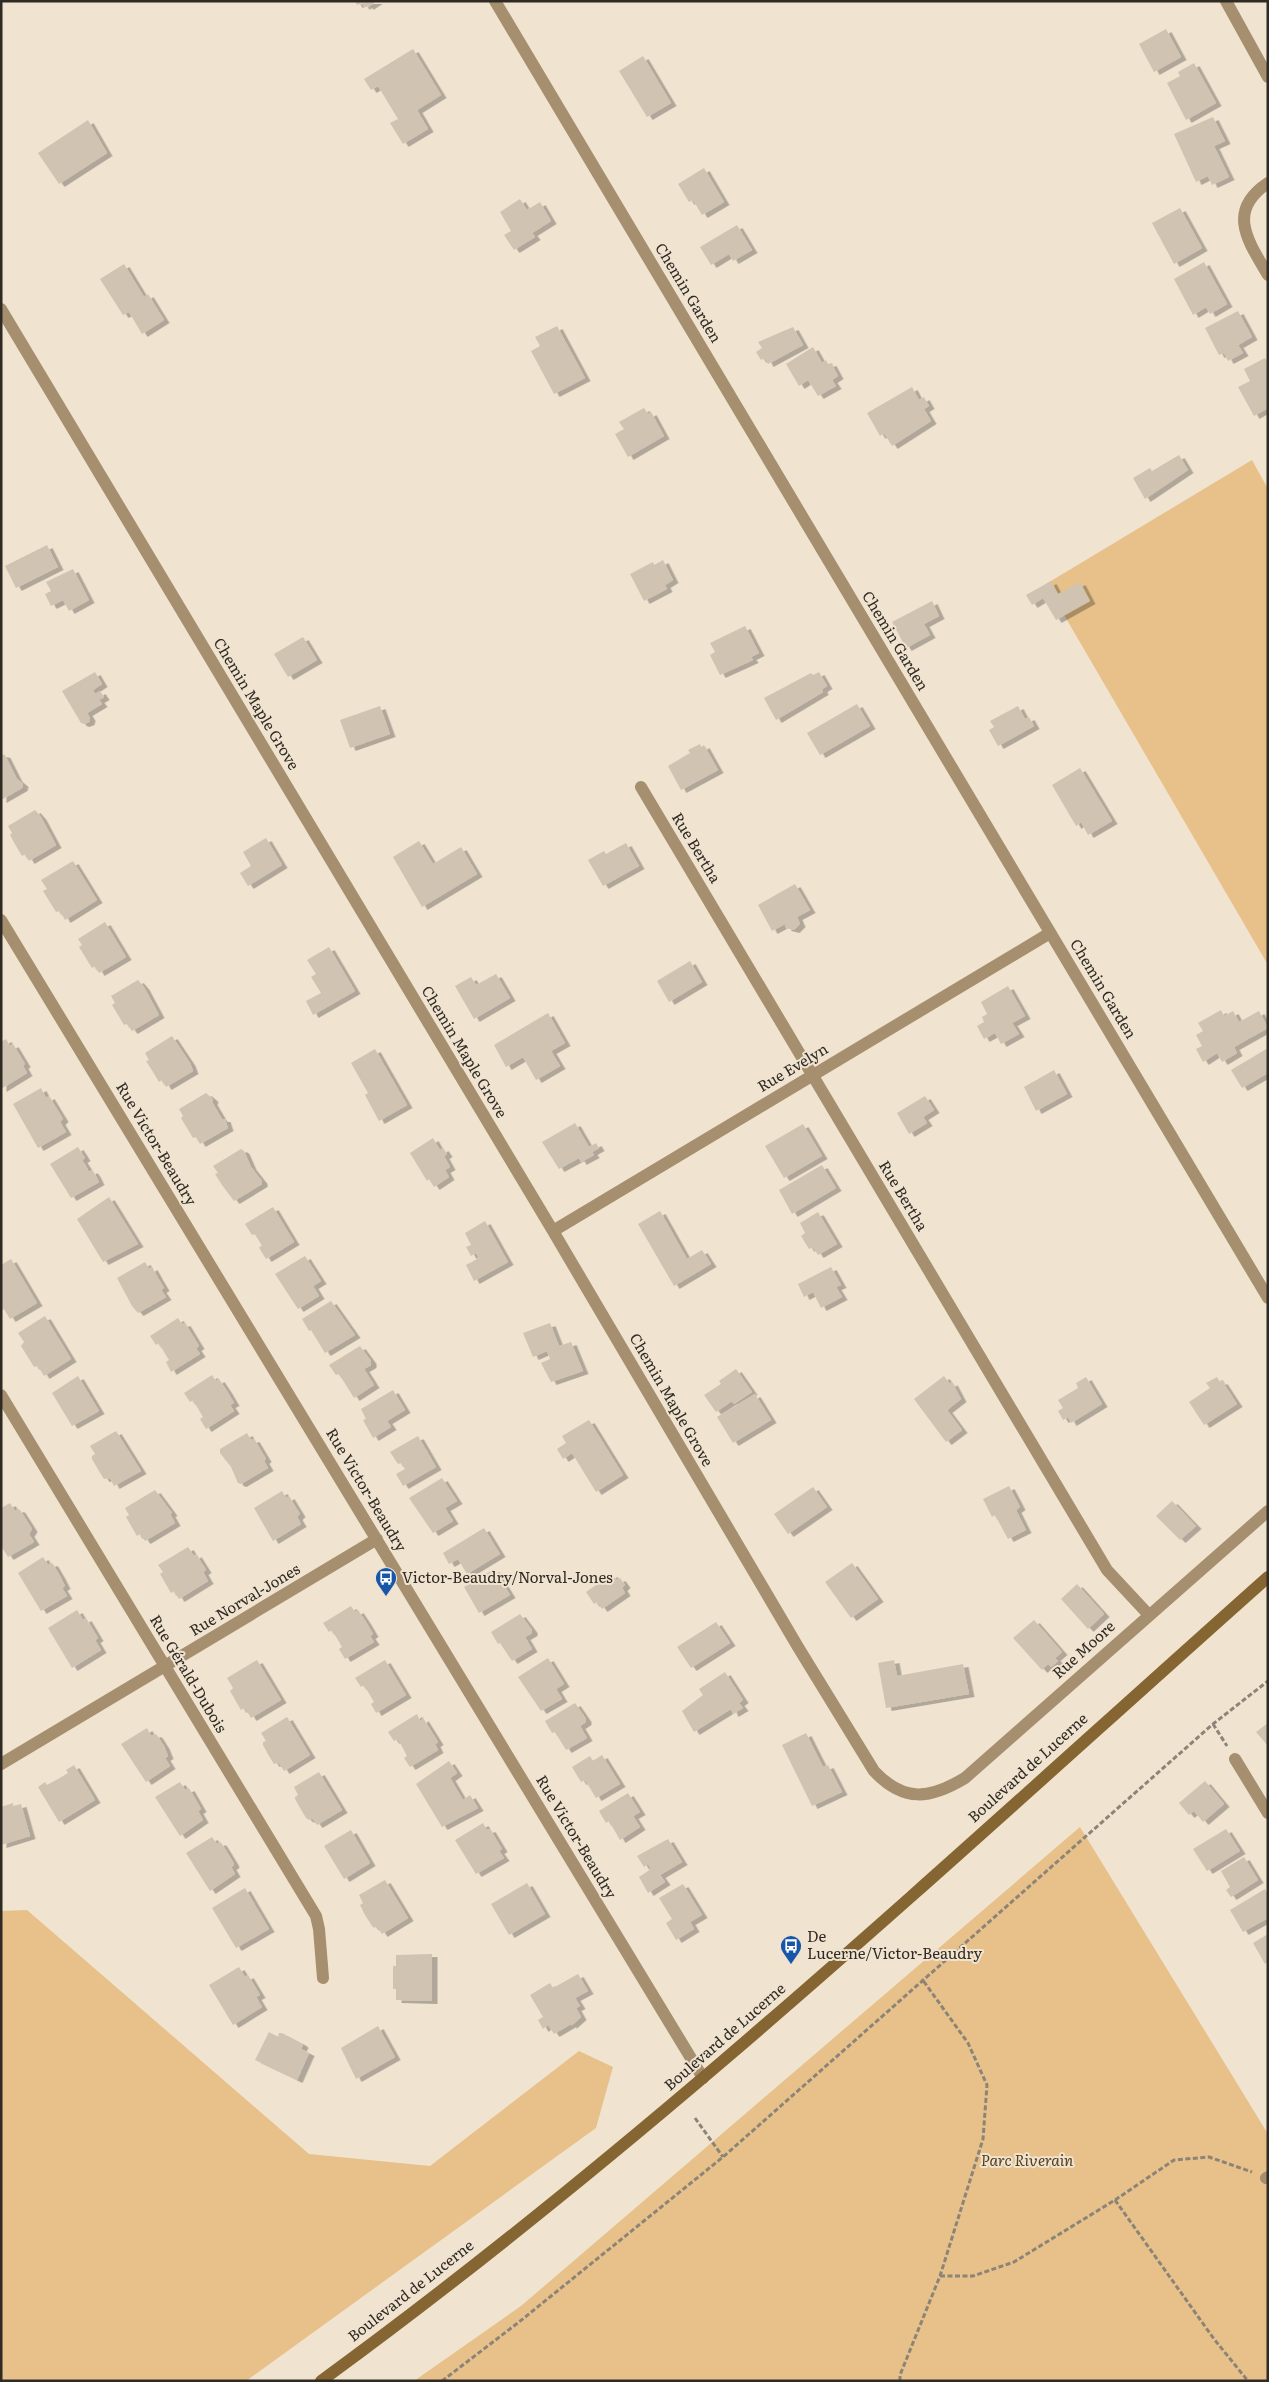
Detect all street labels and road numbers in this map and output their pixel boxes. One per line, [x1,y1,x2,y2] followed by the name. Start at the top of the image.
[650,238,728,347] street label: Chemin Garden
[857,586,935,695] street label: Chemin Garden
[209,633,306,774] street label: Chemin Maple Grove
[667,807,728,888] street label: Rue Bertha
[1065,934,1143,1043] street label: Chemin Garden
[417,981,514,1122] street label: Chemin Maple Grove
[753,1037,832,1097] street label: Rue Evelyn
[111,1077,204,1210] street label: Rue Victor-Beaudry
[874,1155,935,1236] street label: Rue Bertha
[625,1328,720,1470] street label: Chemin Maple Grove
[321,1423,414,1556] street label: Rue Victor-Beaudry
[185,1556,304,1641] street label: Rue Norval-Jones
[145,1610,234,1737] street label: Rue Gérald-Dubois
[1047,1614,1120,1683] street label: Rue Moore
[962,1706,1092,1827] street label: Boulevard de Lucerne
[531,1770,624,1903] street label: Rue Victor-Beaudry
[658,1976,790,2095] street label: Boulevard de Lucerne
[342,2233,478,2346] street label: Boulevard de Lucerne

